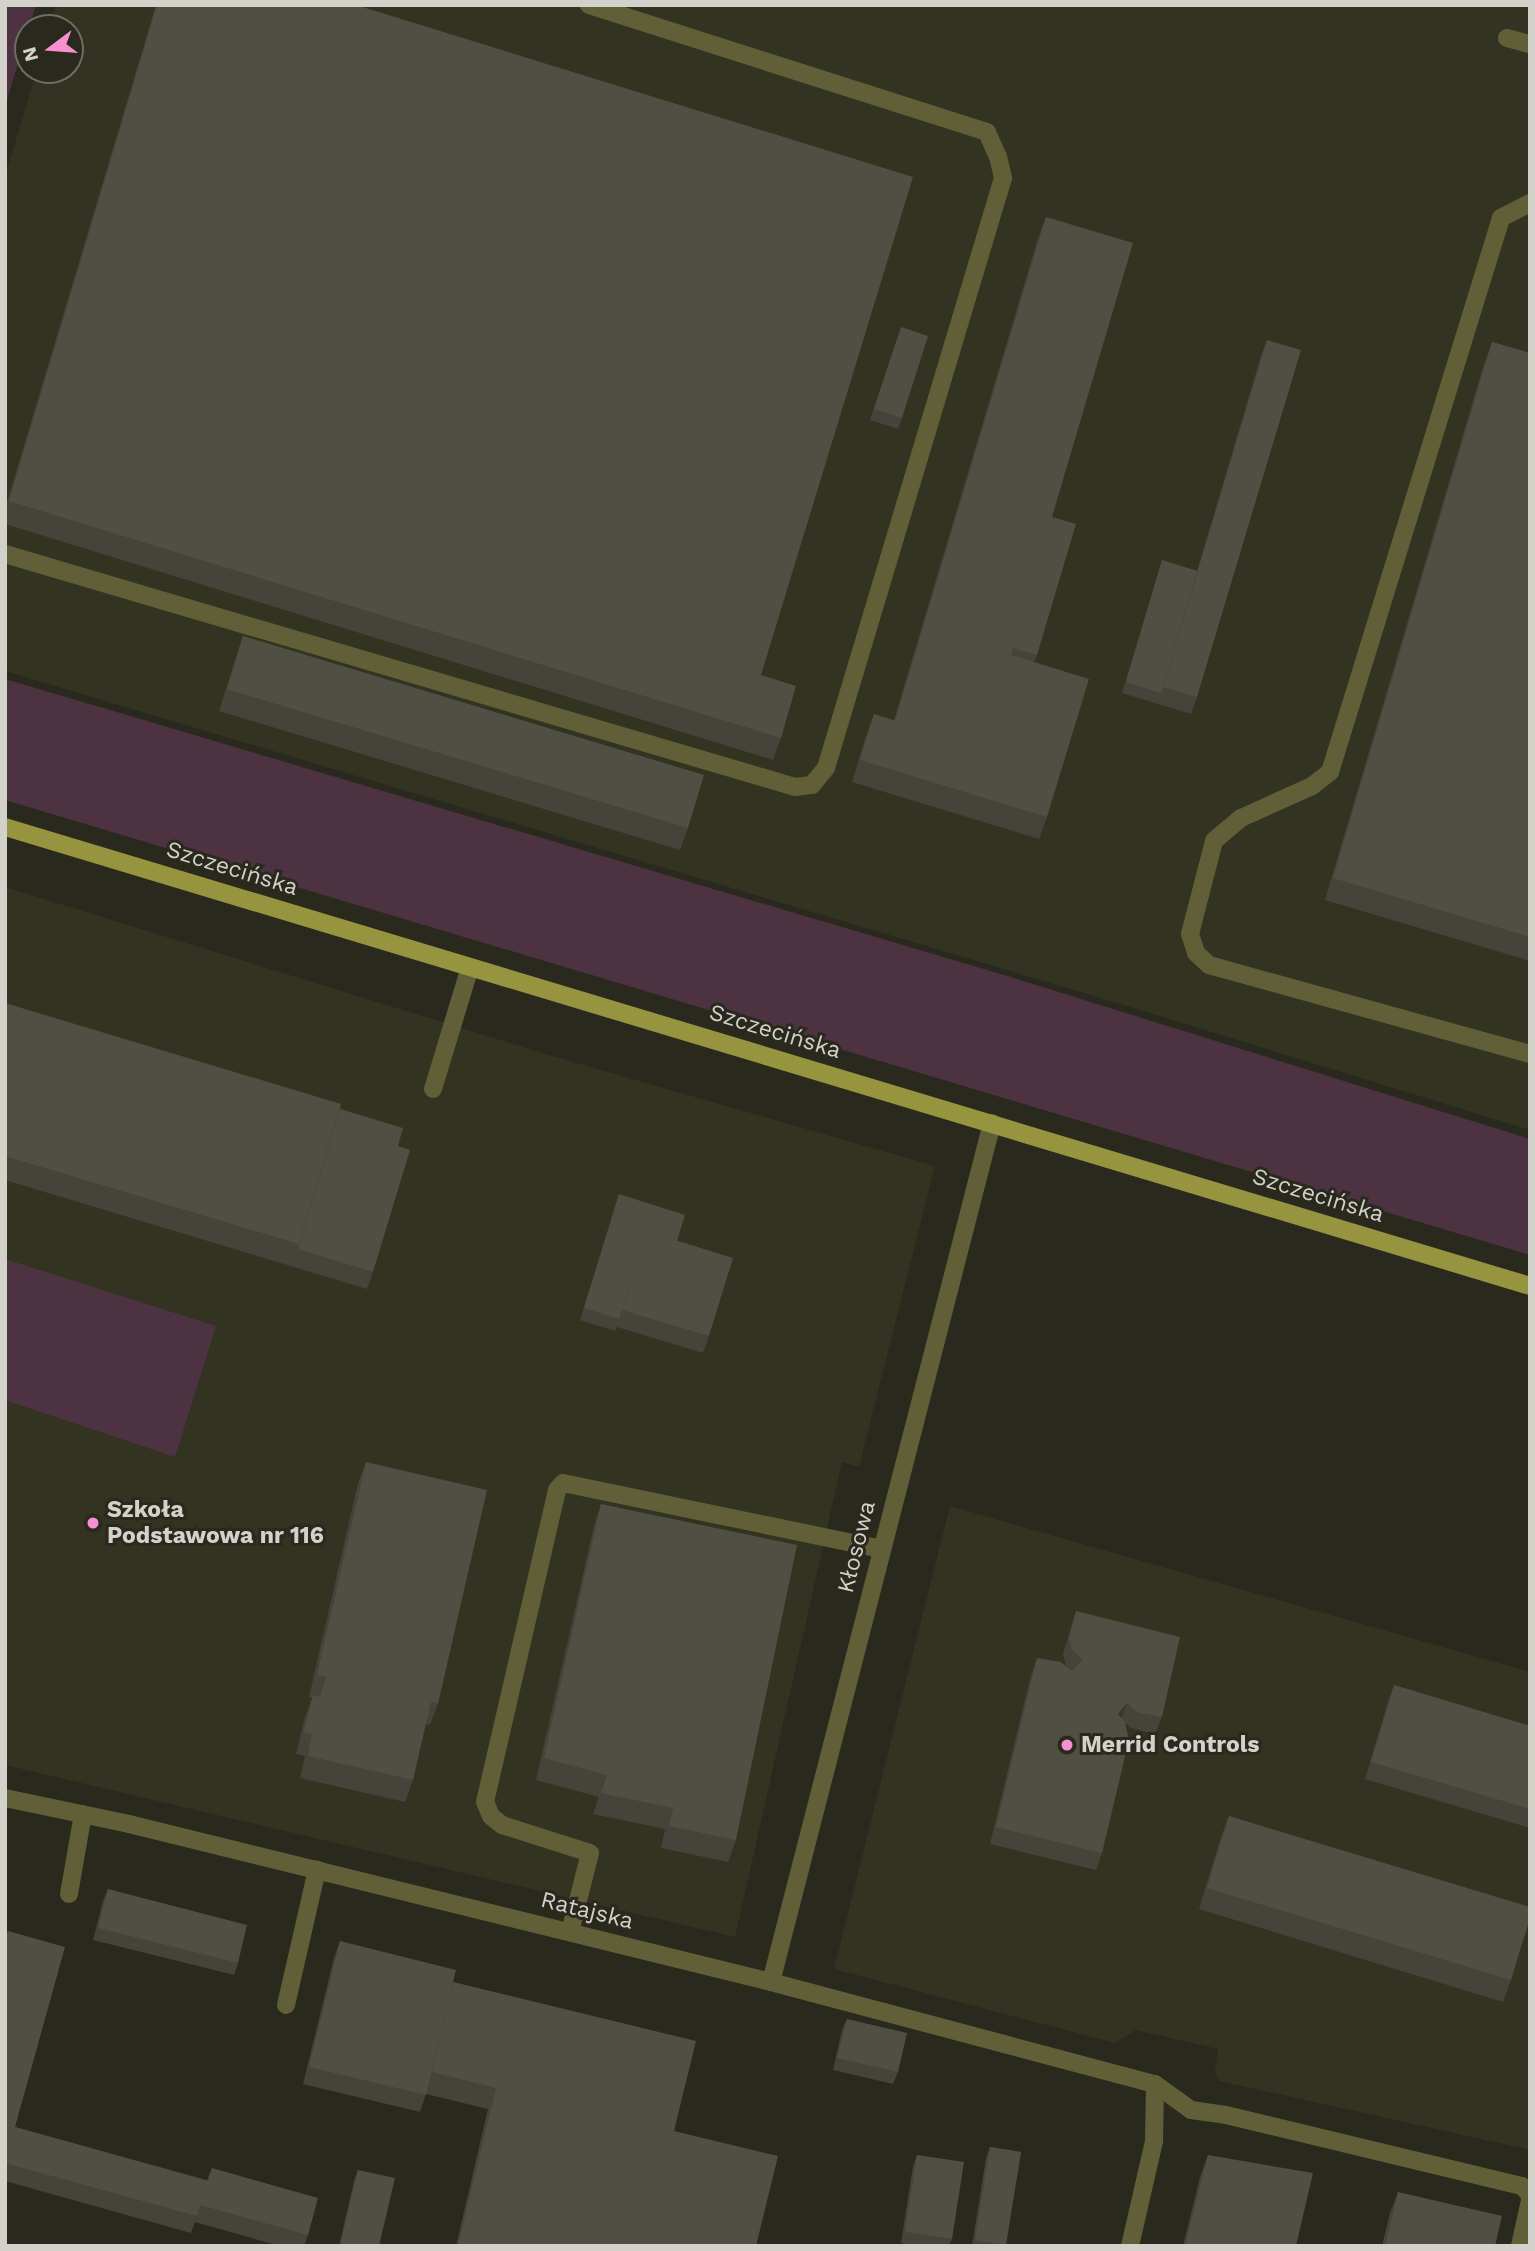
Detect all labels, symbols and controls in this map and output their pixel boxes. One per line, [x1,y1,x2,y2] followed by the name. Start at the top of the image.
[14,14,84,84] north arrow
[17,44,43,64] text: N
[163,836,301,902] street label: Szczecińska
[706,999,844,1065] street label: Szczecińska
[1249,1163,1387,1229] street label: Szczecińska
[107,1496,325,1550] place label: Szkoła Podstawowa nr 116
[832,1498,882,1596] street label: Kłosowa
[85,1515,101,1531] marker: Szkoła Podstawowa nr 116
[1081,1731,1260,1759] place label: Merrid Controls
[1059,1737,1075,1753] marker: Merrid Controls
[538,1886,636,1936] street label: Ratajska

